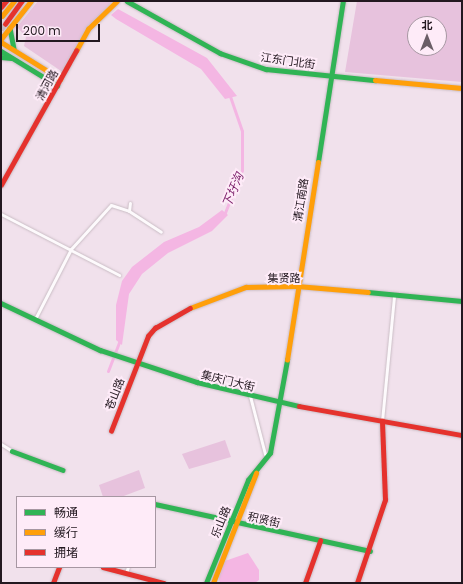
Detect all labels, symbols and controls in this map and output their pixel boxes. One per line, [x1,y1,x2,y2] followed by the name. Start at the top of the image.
[18,16,102,42] scale bar
[407,16,447,56] north arrow
[422,17,433,33] text: 北
[23,22,61,39] text: 200 m
[260,51,316,71] street label: 江东门北街
[33,67,61,103] street label: 清河路
[219,171,247,209] water label: 下圩沟
[291,177,311,223] street label: 清江南路
[268,271,300,285] street label: 集贤路
[200,368,256,394] street label: 集庆门大街
[103,376,127,412] street label: 苍山路
[16,496,156,568] legend
[54,504,78,521] text: 畅通
[209,504,233,540] street label: 乐山路
[246,510,282,530] street label: 积贤街
[54,524,78,541] text: 缓行
[54,544,78,561] text: 拥堵

